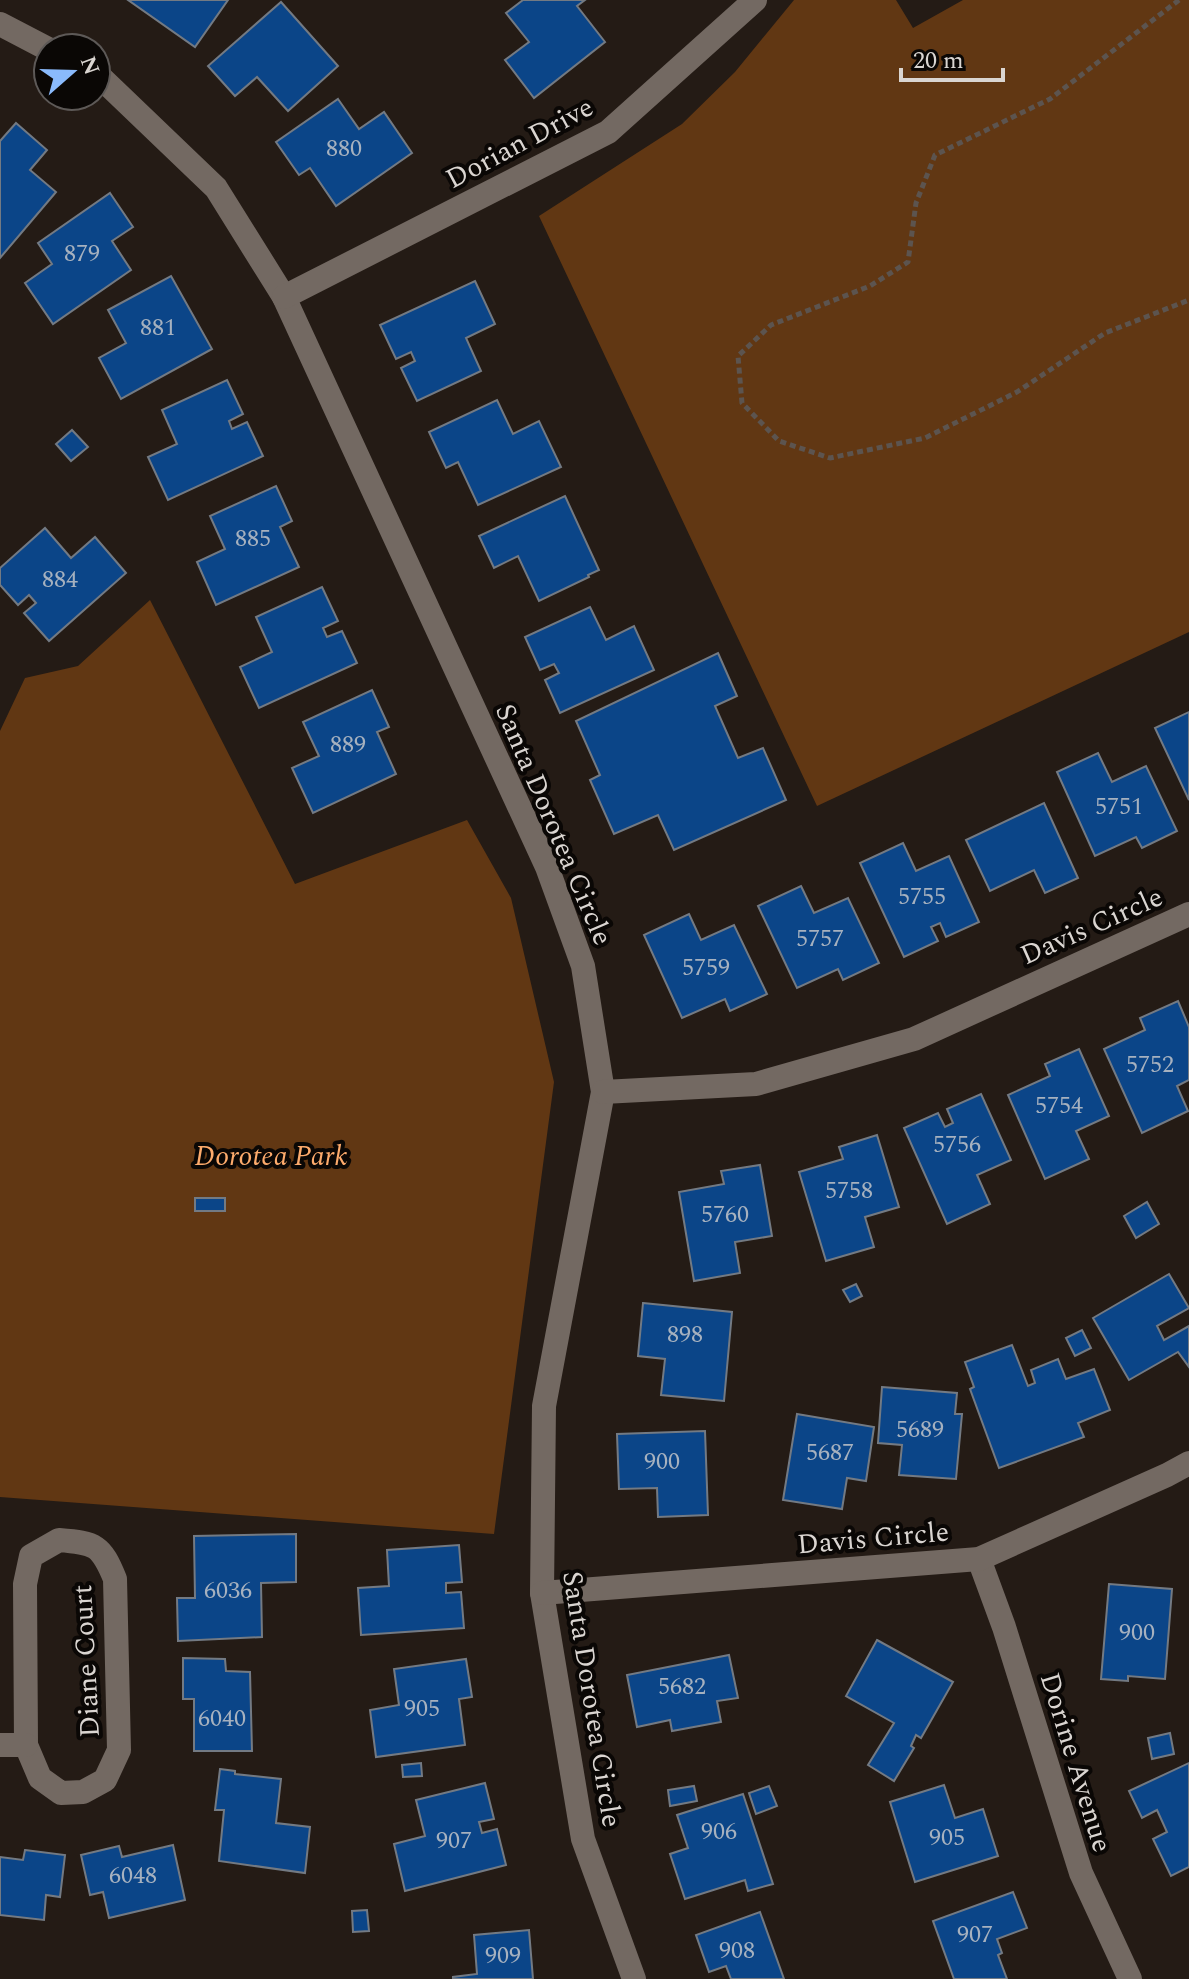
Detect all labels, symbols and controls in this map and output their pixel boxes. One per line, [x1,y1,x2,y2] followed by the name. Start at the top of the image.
[32,32,112,112] north arrow
[901,32,1003,82] scale bar
[913,43,964,79] text: 20 m
[71,52,108,80] text: N
[438,86,601,200] street label: Dorian Drive
[326,131,362,167] house number: 880
[64,236,100,272] house number: 879
[140,310,176,346] house number: 881
[235,521,271,557] house number: 885
[42,562,78,598] house number: 884
[483,697,624,952] street label: Santa Dorotea Circle
[330,727,366,763] house number: 889
[1095,789,1143,825] house number: 5751
[1013,876,1170,977] street label: Davis Circle
[898,879,946,915] house number: 5755
[796,921,844,957] house number: 5757
[682,950,730,986] house number: 5759
[1126,1047,1174,1083] house number: 5752
[1035,1088,1083,1124] house number: 5754
[933,1127,981,1163] house number: 5756
[194,1135,348,1178] park label: Dorotea Park
[825,1173,873,1209] house number: 5758
[701,1197,749,1233] house number: 5760
[667,1317,703,1353] house number: 898
[896,1412,944,1448] house number: 5689
[806,1435,854,1471] house number: 5687
[644,1444,680,1480] house number: 900
[795,1510,951,1567] street label: Davis Circle
[550,1568,633,1830] street label: Santa Dorotea Circle
[204,1573,252,1609] house number: 6036
[61,1583,112,1739] street label: Diane Court
[1119,1615,1155,1651] house number: 900
[1028,1667,1123,1858] street label: Dorine Avenue
[658,1669,706,1705] house number: 5682
[404,1691,440,1727] house number: 905
[198,1701,246,1737] house number: 6040
[701,1814,737,1850] house number: 906
[929,1820,965,1856] house number: 905
[436,1823,472,1859] house number: 907
[109,1858,157,1894] house number: 6048
[957,1917,993,1953] house number: 907
[719,1933,755,1969] house number: 908
[485,1938,521,1974] house number: 909

